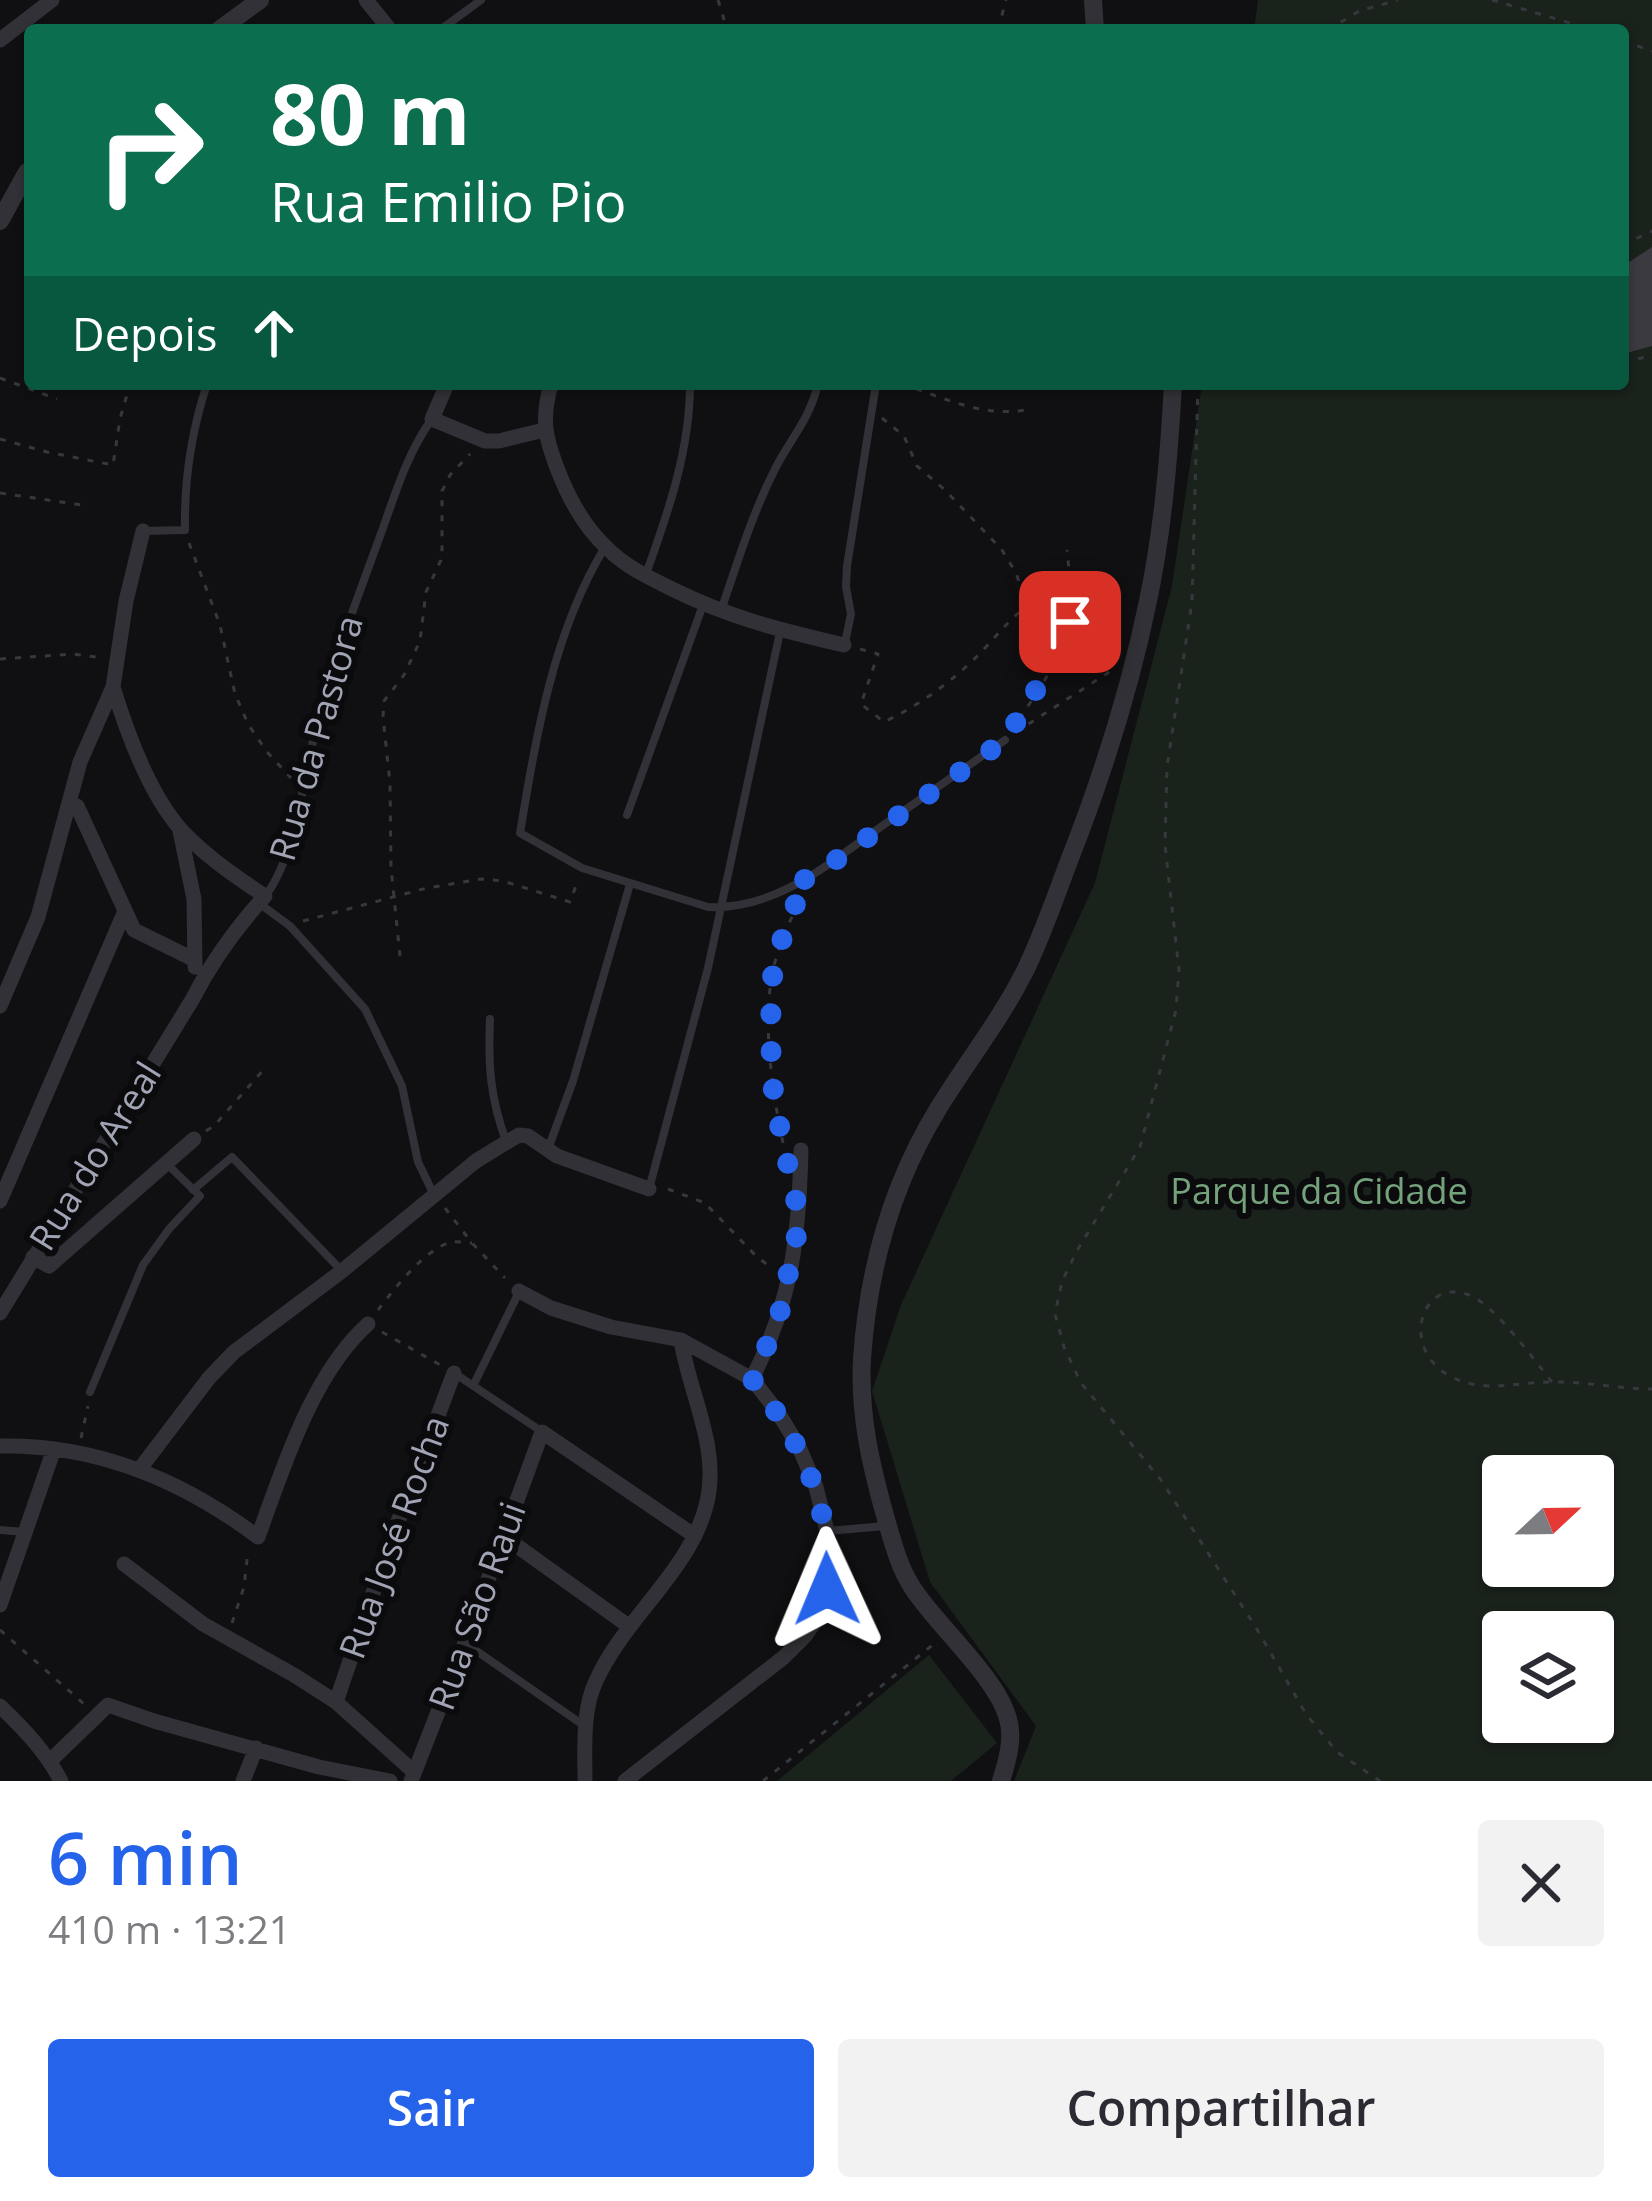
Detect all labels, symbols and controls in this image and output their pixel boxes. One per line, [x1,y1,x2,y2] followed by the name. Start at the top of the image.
[270,55,470,170] text: 80 m
[72,72,228,228] icon: right
[270,164,626,238] text: Rua Emilio Pio
[241,300,307,366] icon: ahead
[72,303,217,364] text: Depois
[1019,571,1121,673] pin
[1037,589,1103,655] icon: arrive
[257,609,374,866] street label: Rua da Pastora
[17,1052,172,1259] street label: Rua do Areal
[1170,1166,1468,1215] park label: Parque da Cidade
[327,1409,460,1665] street label: Rua José Rocha
[1482,1455,1614,1587] north arrow
[1482,1455,1614,1743] map controls
[416,1495,537,1717] street label: Rua São Raui
[764,1526,890,1652] position arrow
[1482,1611,1614,1743] button: layers
[48,1808,242,1906] text: 6 min
[1478,1820,1604,1946] button: close
[48,1902,291,1955] text: 410 m · 13:21
[48,2039,814,2177] button: Sair
[838,2039,1604,2177] button: Compartilhar

